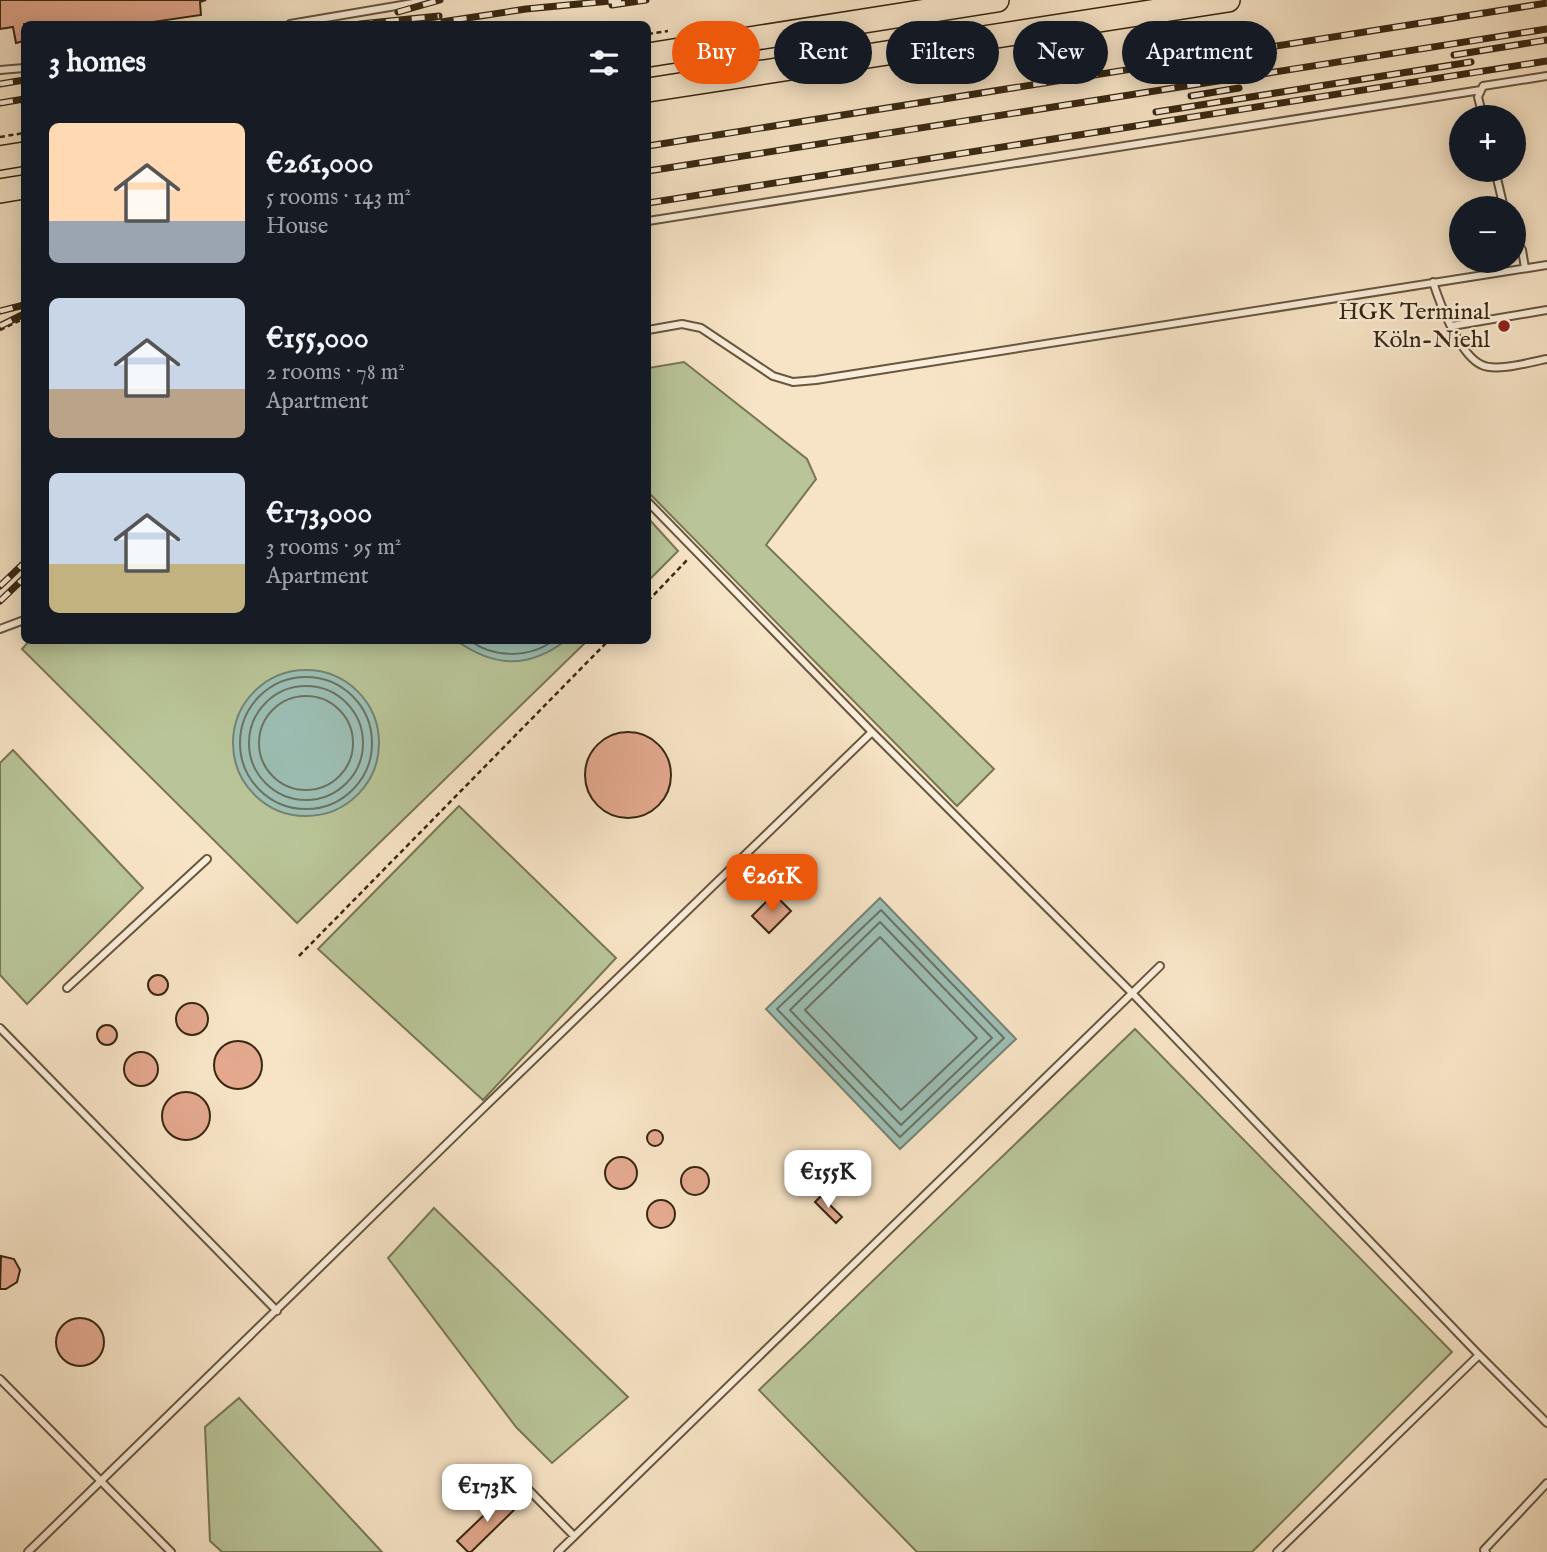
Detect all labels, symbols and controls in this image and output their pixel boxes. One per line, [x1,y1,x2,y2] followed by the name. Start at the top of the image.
[672,21,760,84] chip: Buy
[774,21,872,84] chip: Rent
[886,21,999,84] chip: Filters
[1013,21,1108,84] chip: New
[1122,21,1277,84] chip: Apartment
[49,44,146,82] text: 3 homes
[585,44,623,82] icon: filters
[1449,105,1526,273] map controls
[1449,105,1526,182] button: +
[266,145,374,183] text: €261,000
[105,151,189,235] icon: home
[266,183,411,212] text: 5 rooms · 143 m²
[1449,196,1526,273] button: −
[266,212,328,241] text: House
[1338,297,1490,356] place label: HGK Terminal Köln-Niehl
[1496,318,1512,334] marker: HGK Terminal Köln-Niehl
[266,320,369,358] text: €155,000
[105,326,189,410] icon: home
[266,358,405,387] text: 2 rooms · 78 m²
[266,387,369,416] text: Apartment
[266,495,372,533] text: €173,000
[105,501,189,585] icon: home
[266,533,401,562] text: 3 rooms · 95 m²
[266,562,369,591] text: Apartment
[723,855,821,914] pin: €261K
[742,862,802,891] text: €261K
[779,1150,877,1210] pin: €155K
[800,1158,856,1187] text: €155K
[438,1464,536,1524] pin: €173K
[458,1472,516,1501] text: €173K

